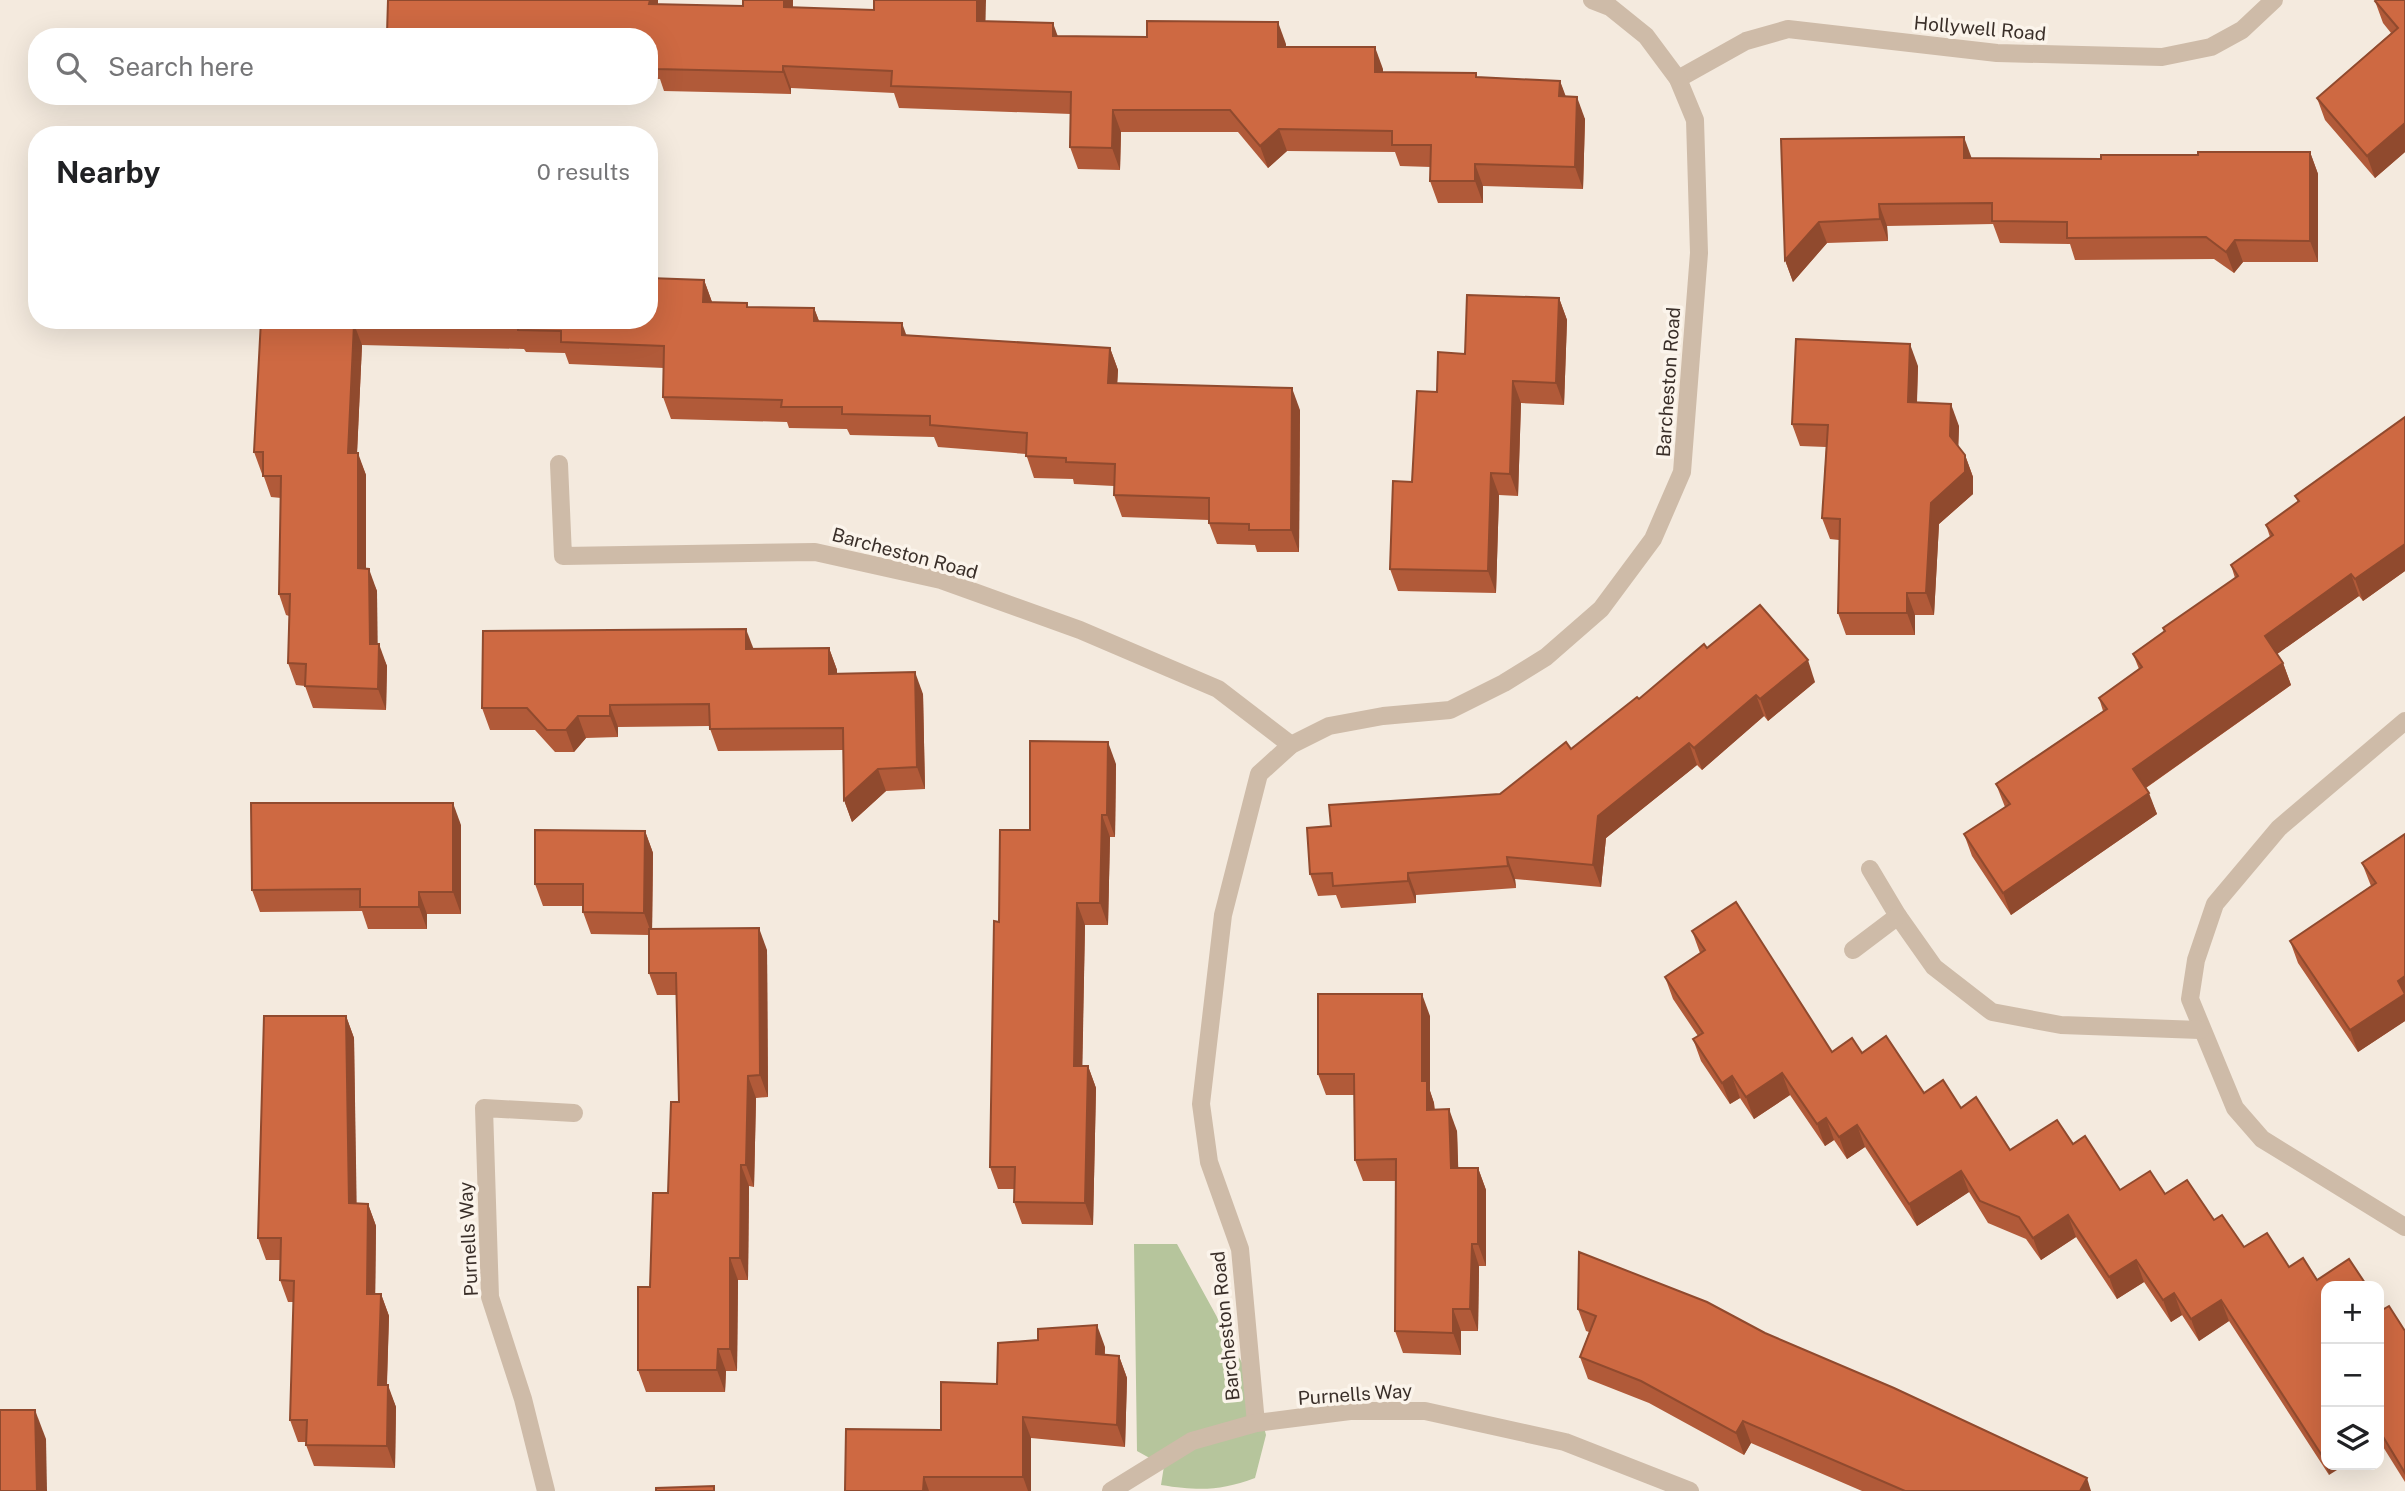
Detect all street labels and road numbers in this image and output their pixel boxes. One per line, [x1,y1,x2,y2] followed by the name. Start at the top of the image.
[1913,11,2047,45] street label: Hollywell Road
[1652,306,1684,458] street label: Barcheston Road
[830,523,980,583] street label: Barcheston Road
[454,1181,482,1297] street label: Purnells Way
[1206,1250,1244,1402] street label: Barcheston Road
[1297,1379,1413,1409] street label: Purnells Way

